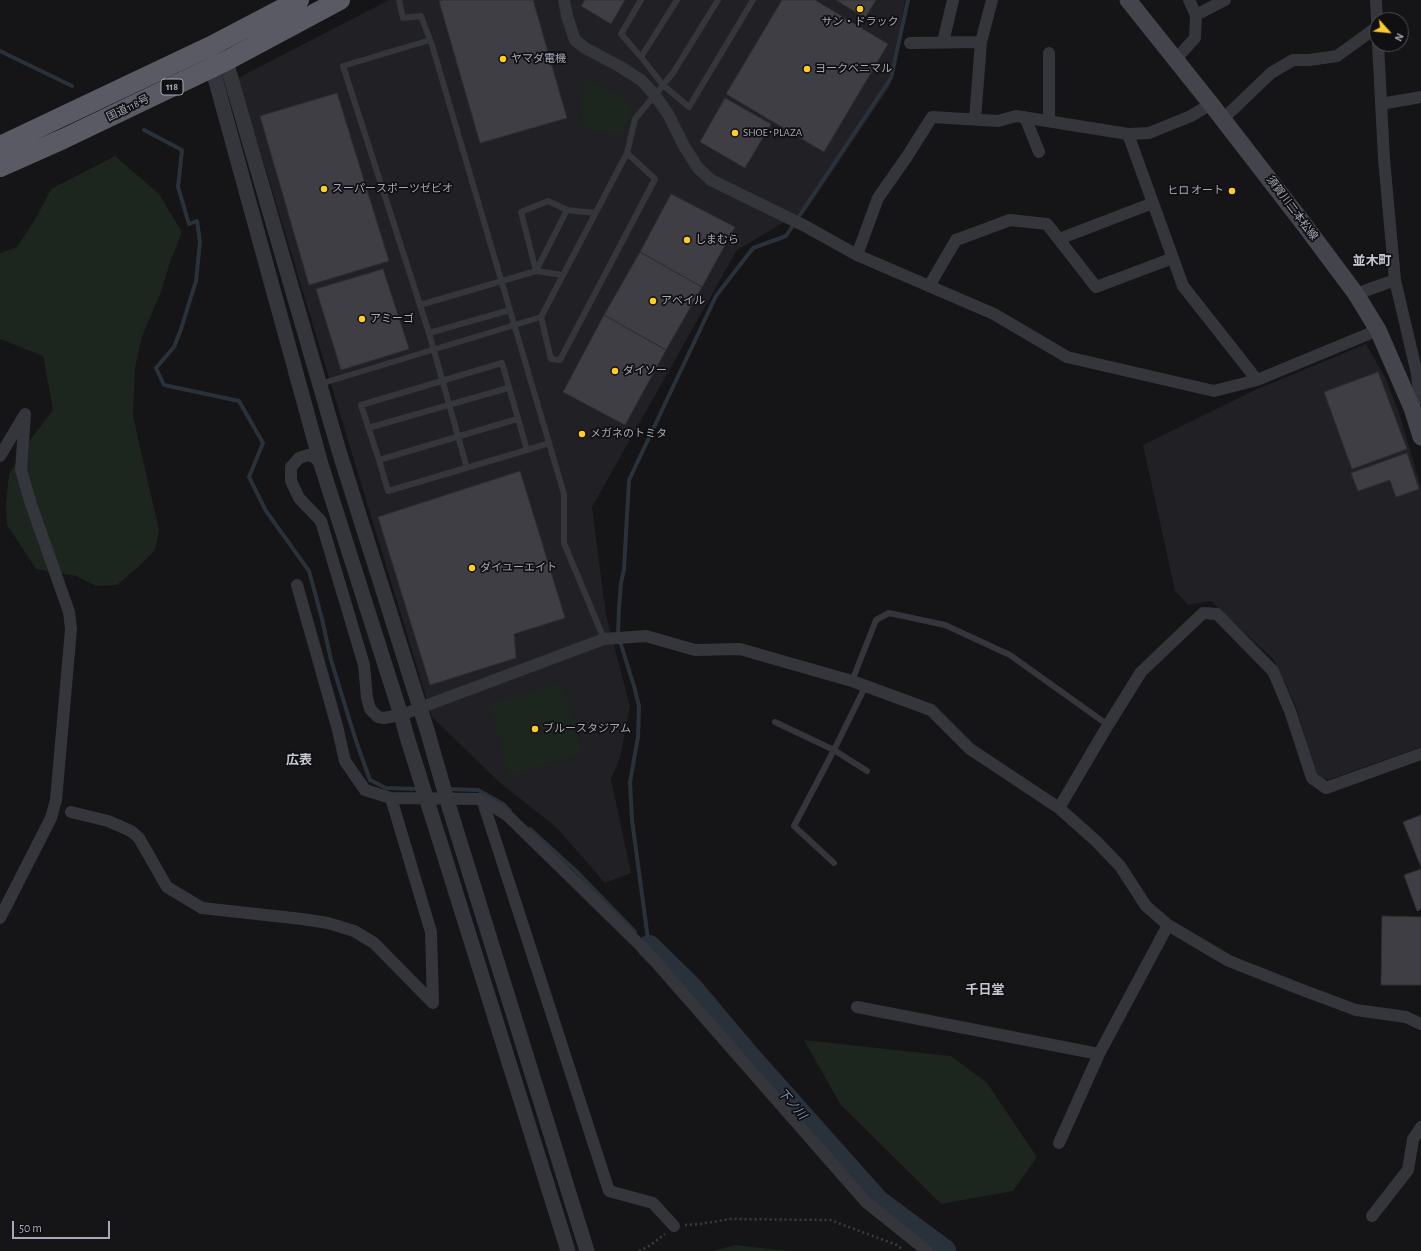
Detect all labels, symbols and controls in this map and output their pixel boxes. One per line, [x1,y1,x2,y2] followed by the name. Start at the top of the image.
[855,4,865,14] marker: サン・ドラック
[1369,12,1409,52] north arrow
[822,15,898,29] place label: サン・ドラック
[1393,31,1406,43] text: N
[511,52,566,66] place label: ヤマダ電機
[498,54,508,64] marker: ヤマダ電機
[815,62,892,76] place label: ヨークベニマル
[802,64,812,74] marker: ヨークベニマル
[161,79,183,95] road number: 118
[105,92,151,124] street label: 国道118号
[743,126,802,140] place label: SHOE･PLAZA
[730,128,740,138] marker: SHOE･PLAZA
[1264,173,1320,243] street label: 須賀川二本松線
[332,182,453,196] place label: スーパースポーツゼビオ
[319,184,329,194] marker: スーパースポーツゼビオ
[1167,184,1224,198] place label: ヒロ オート
[1227,186,1237,196] marker: ヒロ オート
[695,233,739,247] place label: しまむら
[682,235,692,245] marker: しまむら
[1353,253,1391,269] district label: 並木町
[661,294,705,308] place label: アベイル
[648,296,658,306] marker: アベイル
[370,312,414,326] place label: アミーゴ
[357,314,367,324] marker: アミーゴ
[623,364,667,378] place label: ダイソー
[610,366,620,376] marker: ダイソー
[590,427,667,441] place label: メガネのトミタ
[577,429,587,439] marker: メガネのトミタ
[480,561,557,575] place label: ダイユーエイト
[467,563,477,573] marker: ダイユーエイト
[543,722,631,736] place label: ブルースタジアム
[530,724,540,734] marker: ブルースタジアム
[286,752,312,768] district label: 広表
[966,982,1004,998] district label: 千日堂
[775,1086,809,1122] water label: 下ノ川
[14,1213,112,1239] scale bar
[19,1222,42,1234] text: 50 m

